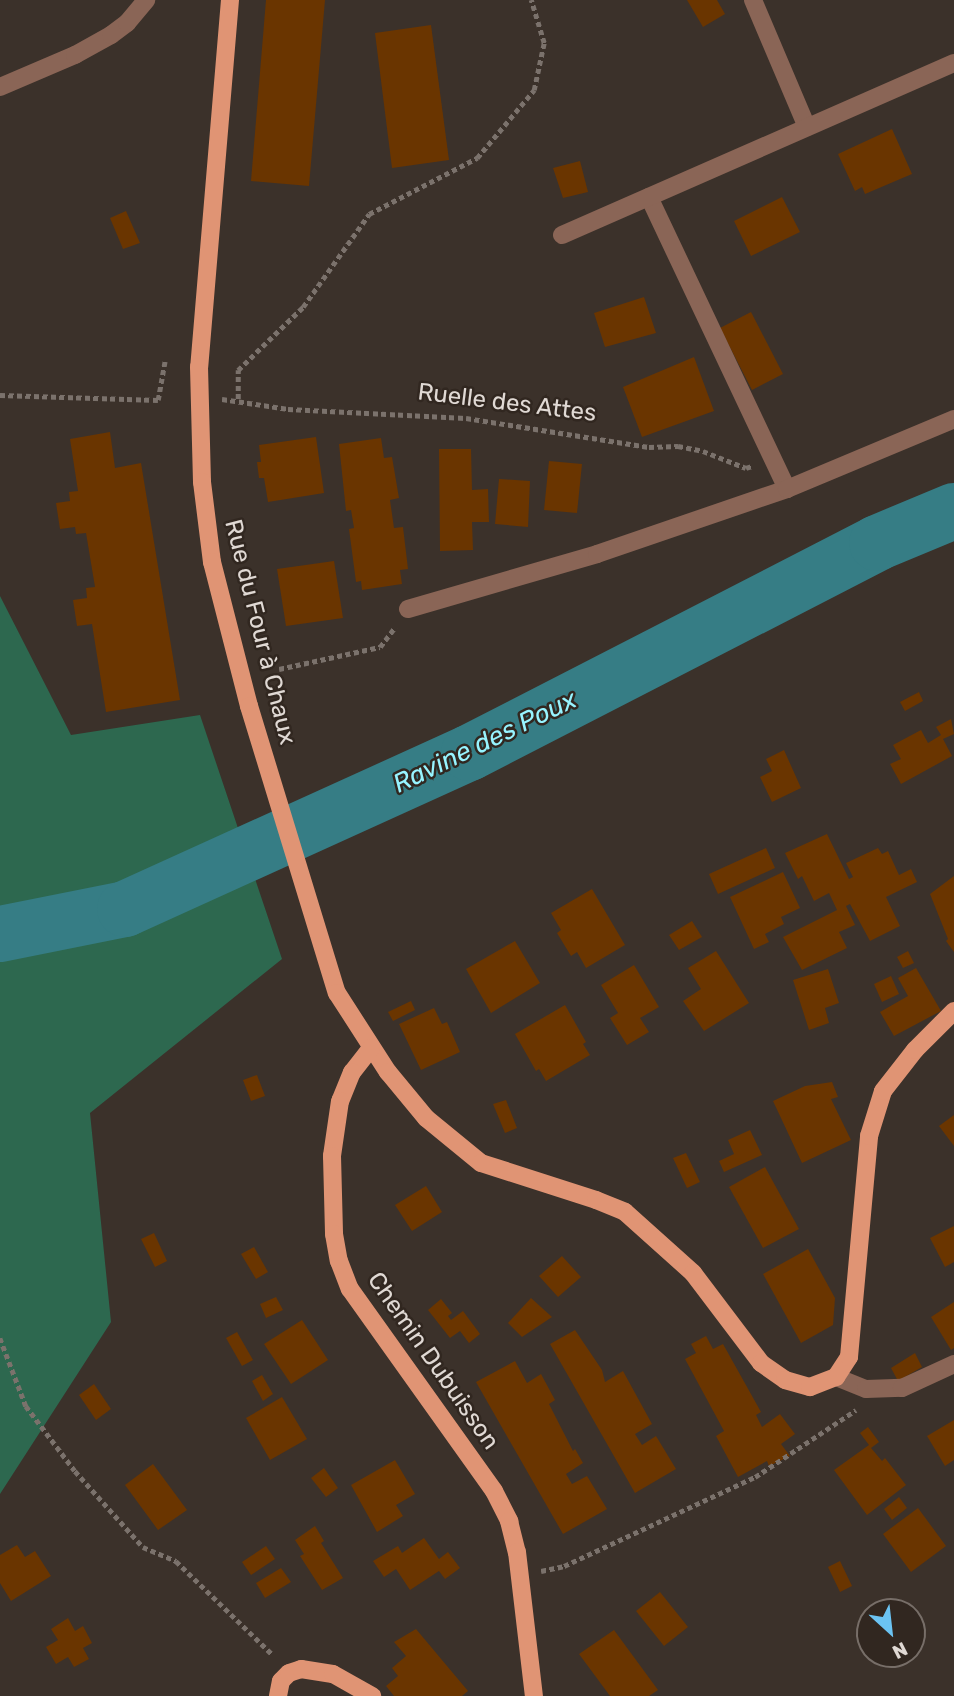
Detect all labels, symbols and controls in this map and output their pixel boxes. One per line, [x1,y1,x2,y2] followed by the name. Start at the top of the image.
[416,378,598,428] street label: Ruelle des Attes
[218,516,302,748] street label: Rue du Four à Chaux
[388,684,582,800] water label: Ravine des Poux
[361,1267,505,1455] street label: Chemin Dubuisson
[856,1598,926,1668] north arrow
[889,1637,911,1664] text: N

